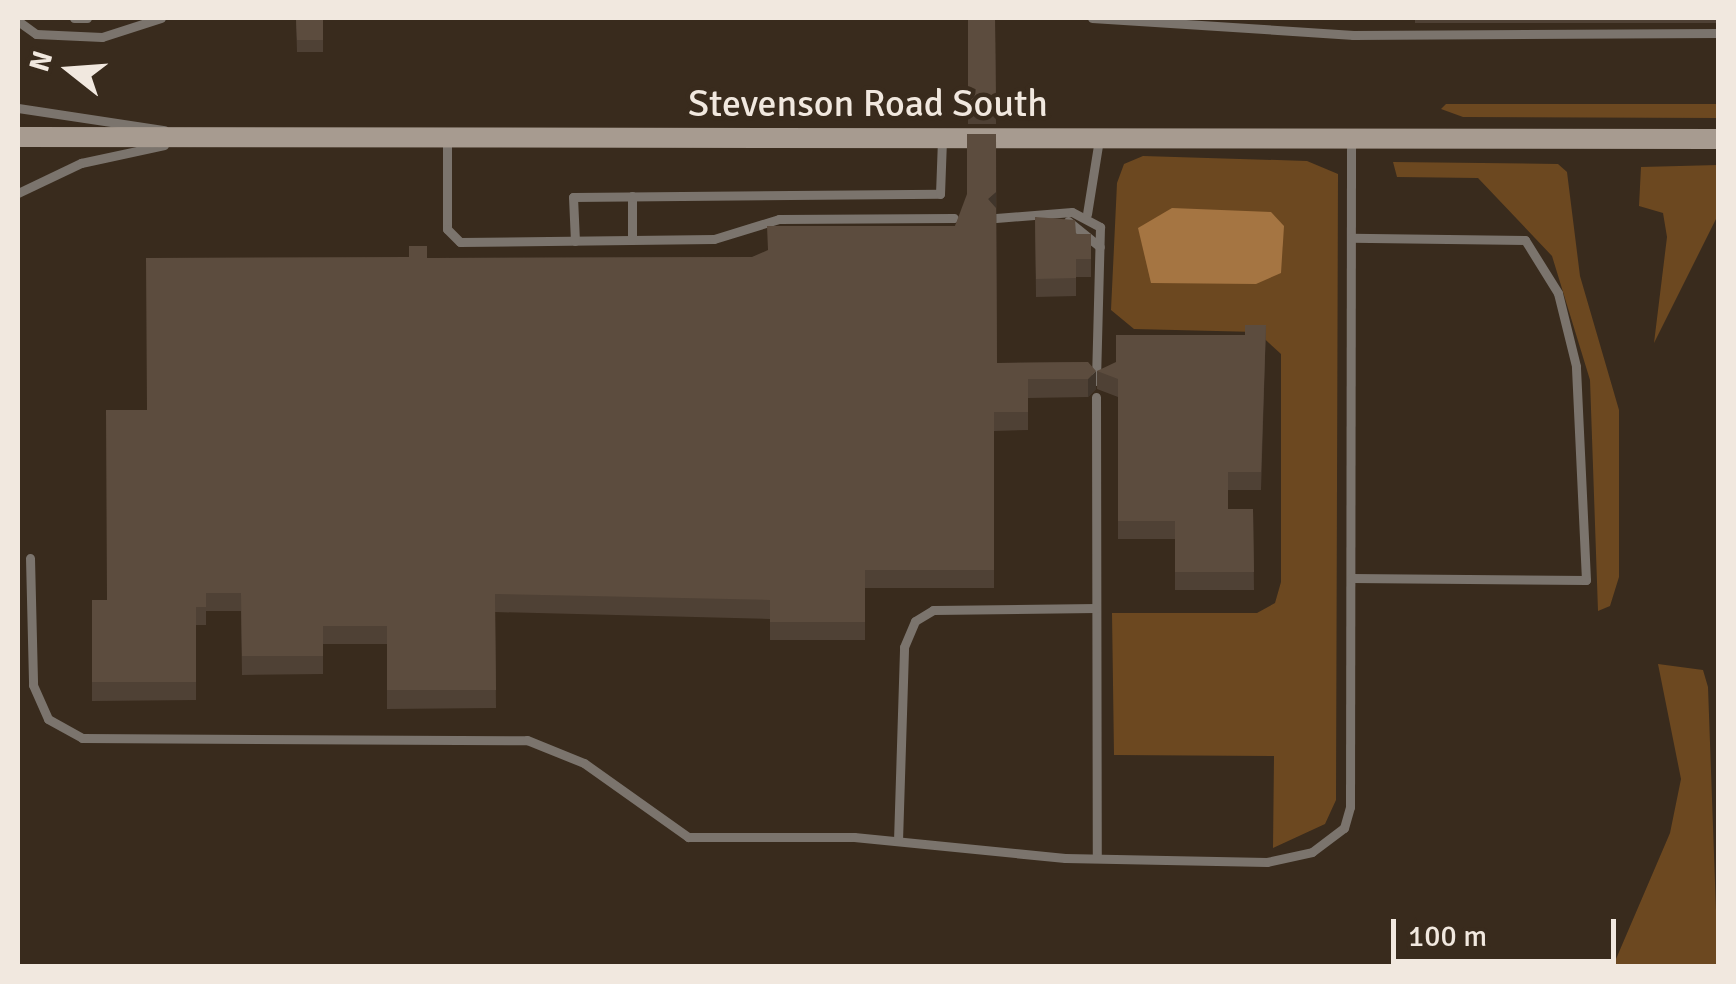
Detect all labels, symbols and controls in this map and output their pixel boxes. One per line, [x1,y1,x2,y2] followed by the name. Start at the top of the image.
[20,20,120,120] north arrow
[22,47,60,76] text: N
[688,81,1048,127] street label: Stevenson Road South
[1396,899,1621,961] scale bar
[1408,918,1487,955] text: 100 m

